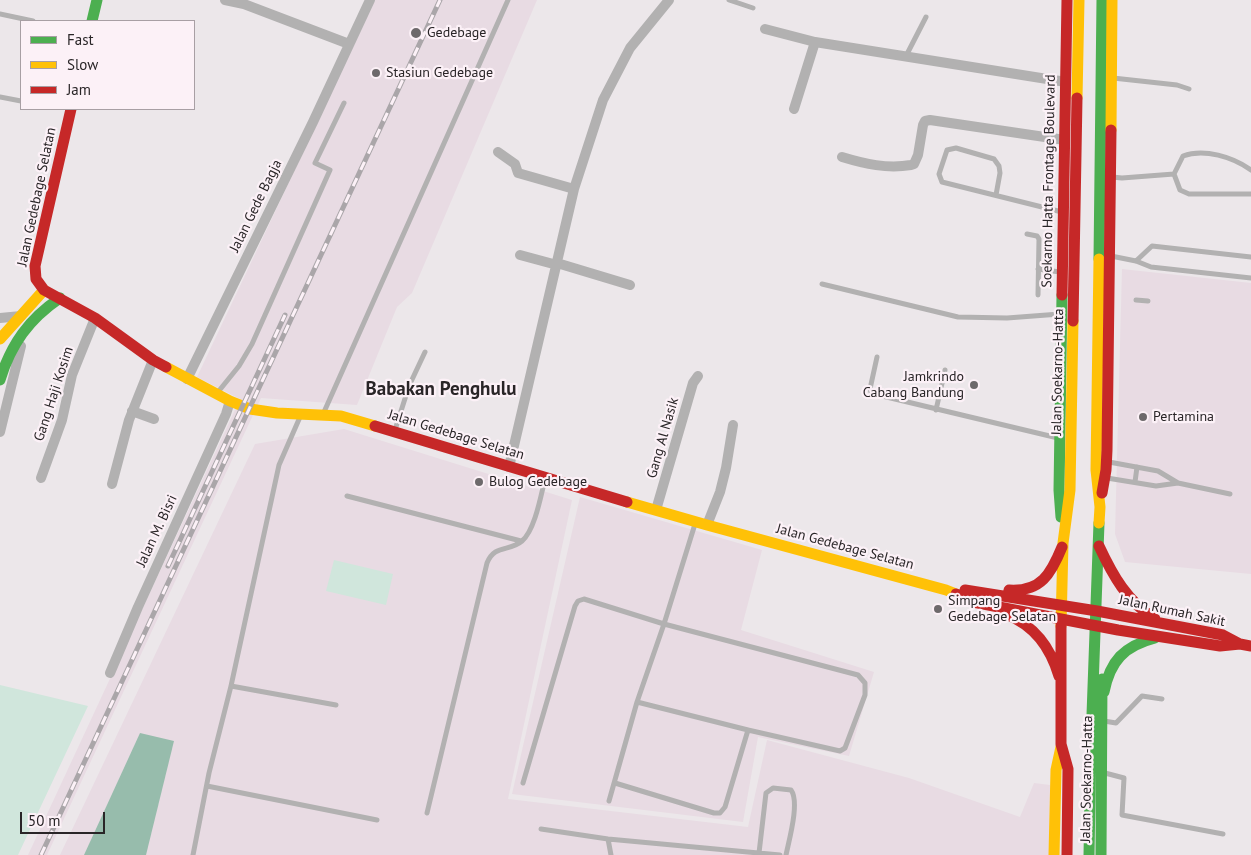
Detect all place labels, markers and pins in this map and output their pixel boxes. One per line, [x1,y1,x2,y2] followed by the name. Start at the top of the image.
[427,25,486,41] place label: Gedebage
[409,26,423,40] marker: Gedebage
[386,65,493,81] place label: Stasiun Gedebage
[370,67,382,79] marker: Stasiun Gedebage
[863,369,964,402] place label: Jamkrindo Cabang Bandung
[968,379,980,391] marker: Jamkrindo Cabang Bandung
[1153,409,1214,425] place label: Pertamina
[1137,411,1149,423] marker: Pertamina
[489,474,587,490] place label: Bulog Gedebage
[473,476,485,488] marker: Bulog Gedebage
[948,593,1056,626] place label: Simpang Gedebage Selatan
[932,603,944,615] marker: Simpang Gedebage Selatan

